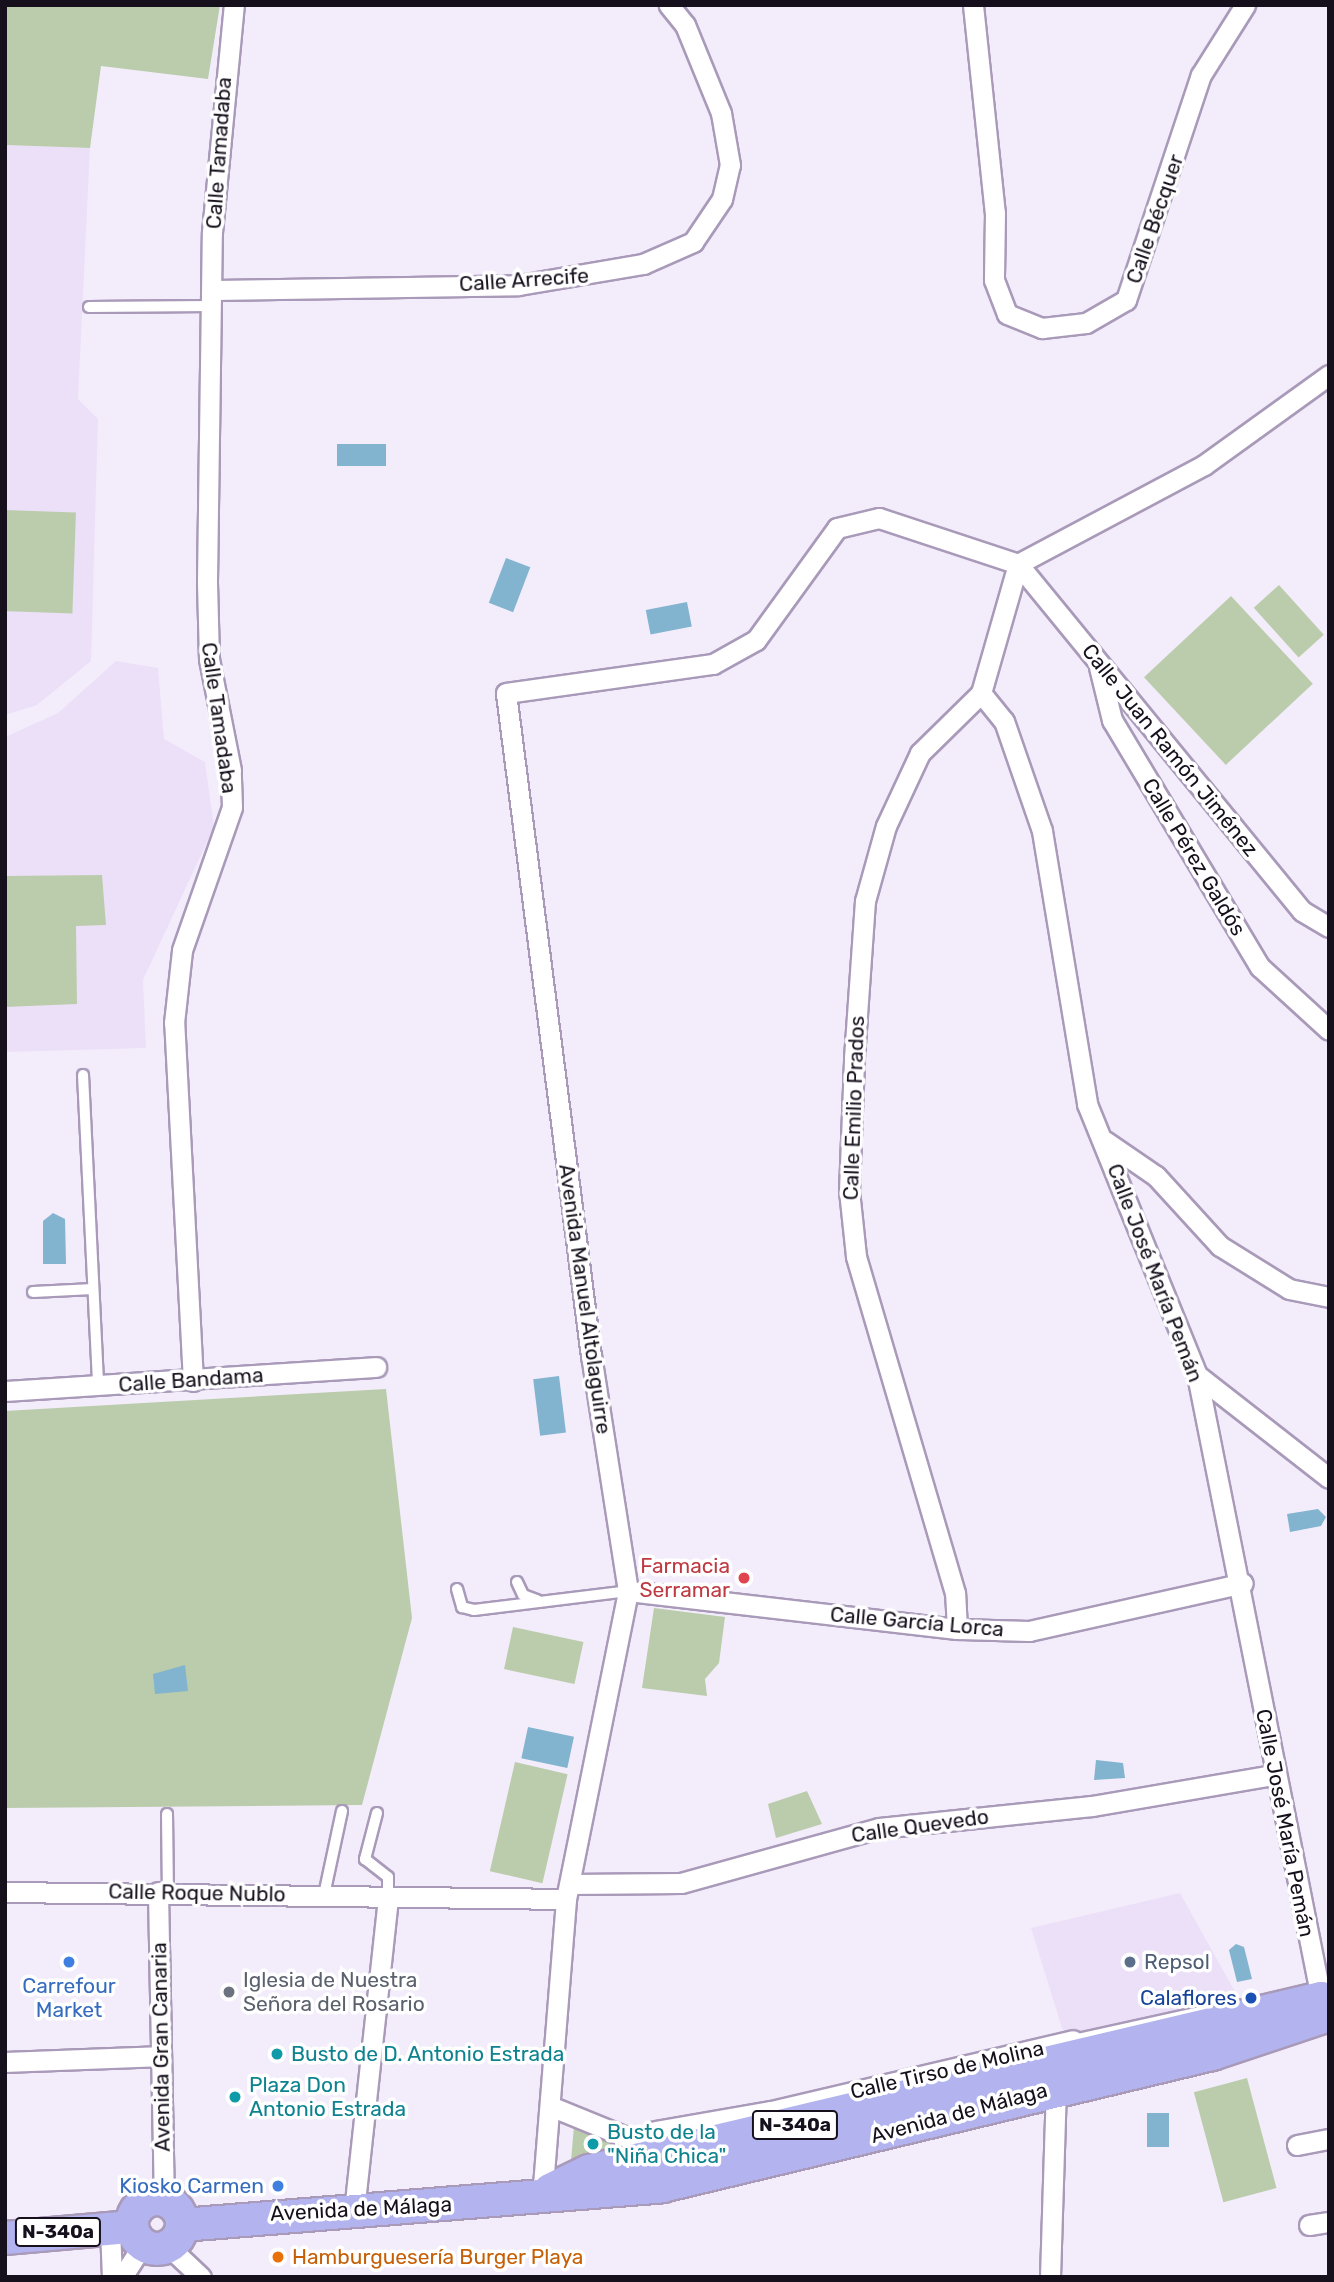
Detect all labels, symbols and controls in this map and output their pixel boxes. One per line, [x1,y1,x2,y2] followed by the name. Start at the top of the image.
[201,76,237,230] street label: Calle Tamadaba
[1121,151,1189,287] street label: Calle Bécquer
[458,263,590,297] street label: Calle Arrecife
[1077,639,1263,861] street label: Calle Juan Ramón Jiménez
[196,641,242,795] street label: Calle Tamadaba
[1137,774,1251,940] street label: Calle Pérez Galdós
[838,1015,870,1201] street label: Calle Emilio Prados
[1102,1160,1208,1386] street label: Calle José María Pemán
[554,1162,616,1436] street label: Avenida Manuel Altolaguirre
[118,1362,264,1398] street label: Calle Bandama
[640,1553,730,1603] place label: Farmacia Serramar
[736,1570,752,1586] marker: Farmacia Serramar
[829,1602,1005,1642] street label: Calle García Lorca
[1251,1707,1319,1939] street label: Calle José María Pemán
[850,1804,990,1848] street label: Calle Quevedo
[108,1879,286,1907] street label: Calle Roque Nublo
[147,1942,175,2152] street label: Avenida Gran Canaria
[1144,1949,1210,1975] place label: Repsol
[61,1954,77,1970] marker: Carrefour Market
[1122,1954,1138,1970] marker: Repsol
[243,1967,425,2017] place label: Iglesia de Nuestra Señora del Rosario
[22,1973,116,2023] place label: Carrefour Market
[221,1984,237,2000] marker: Iglesia de Nuestra Señora del Rosario
[1140,1985,1237,2011] place label: Calaflores
[1243,1990,1259,2006] marker: Calaflores
[848,2035,1046,2105] street label: Calle Tirso de Molina
[291,2041,565,2067] place label: Busto de D. Antonio Estrada
[269,2046,285,2062] marker: Busto de D. Antonio Estrada
[249,2072,406,2122] place label: Plaza Don Antonio Estrada
[868,2077,1050,2149] street label: Avenida de Málaga
[227,2089,243,2105] marker: Plaza Don Antonio Estrada
[751,2110,839,2140] road number: N-340a
[607,2119,726,2169] place label: Busto de la "Niña Chica"
[585,2136,601,2152] marker: Busto de la "Niña Chica"
[119,2173,264,2199] place label: Kiosko Carmen
[270,2178,286,2194] marker: Kiosko Carmen
[269,2192,453,2226] street label: Avenida de Málaga
[14,2216,102,2248] road number: N-340a
[292,2244,584,2270] place label: Hamburguesería Burger Playa
[270,2249,286,2265] marker: Hamburguesería Burger Playa

